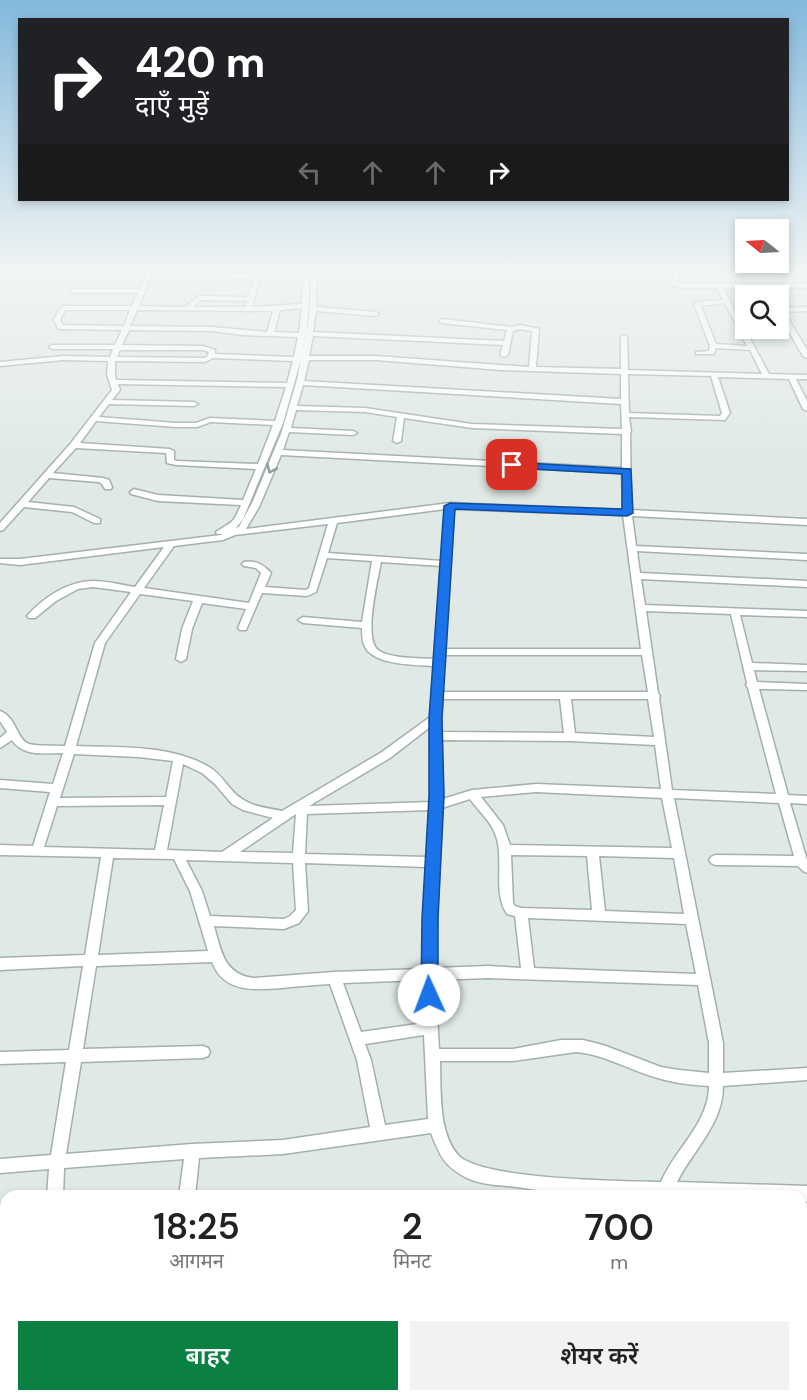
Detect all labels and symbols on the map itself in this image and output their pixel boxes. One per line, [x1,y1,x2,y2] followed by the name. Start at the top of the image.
[735,219,789,273] north arrow
[486,439,537,490] pin
[266,463,278,474] one-way arrow
[397,963,461,1027] position arrow

